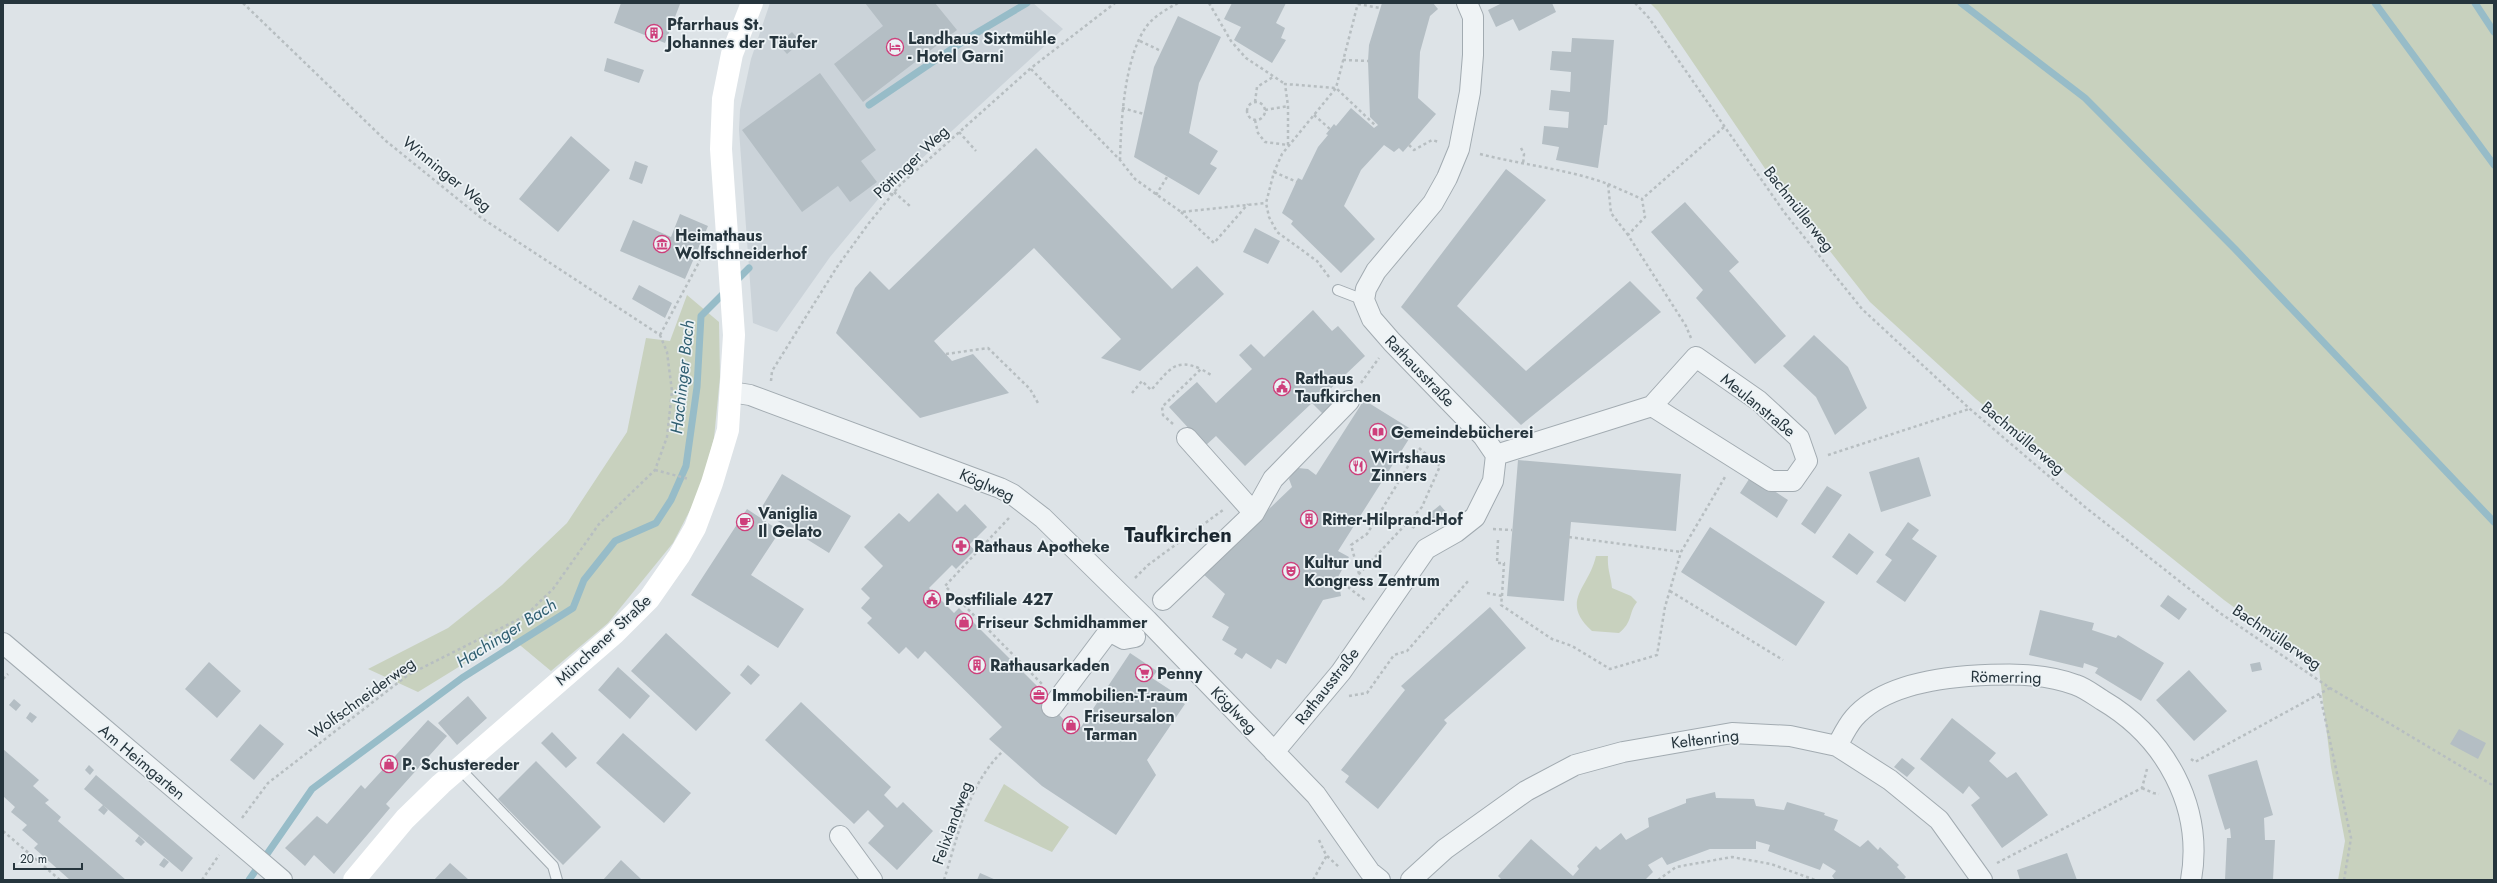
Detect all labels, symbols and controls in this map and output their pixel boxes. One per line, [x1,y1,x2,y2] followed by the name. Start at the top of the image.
[664,13,818,54] place label: Pfarrhaus St. Johannes der Täufer
[644,23,664,43] building icon: Pfarrhaus St. Johannes der Täufer
[908,27,1056,68] place label: Landhaus Sixtmühle - Hotel Garni
[885,37,905,57] hotel icon: Landhaus Sixtmühle - Hotel Garni
[868,120,954,204] street label: Pöttinger Weg
[397,131,497,217] street label: Winninger Weg
[1758,161,1840,257] street label: Bachmüllerweg
[675,224,808,265] place label: Heimathaus Wolfschneiderhof
[652,234,672,254] museum icon: Heimathaus Wolfschneiderhof
[664,319,700,435] water label: Hachinger Bach
[1380,330,1460,412] street label: Rathausstraße
[1295,367,1381,408] place label: Rathaus Taufkirchen
[1716,368,1800,442] street label: Meulanstraße
[1272,377,1292,397] public building icon: Rathaus Taufkirchen
[1976,396,2070,480] street label: Bachmüllerweg
[1391,421,1533,444] place label: Gemeindebücherei
[1368,422,1388,442] library icon: Gemeindebücherei
[1371,446,1446,487] place label: Wirtshaus Zinners
[1348,456,1368,476] restaurant icon: Wirtshaus Zinners
[956,463,1018,507] street label: Köglweg
[757,502,822,543] place label: Vaniglia Il Gelato
[1322,508,1464,531] place label: Ritter-Hilprand-Hof
[1299,509,1319,529] building icon: Ritter-Hilprand-Hof
[735,512,755,532] cafe icon: Vaniglia Il Gelato
[1124,521,1232,550] district label: Taufkirchen
[974,535,1110,558] place label: Rathaus Apotheke
[951,536,971,556] pharmacy icon: Rathaus Apotheke
[1304,551,1440,592] place label: Kultur und Kongress Zentrum
[1281,561,1301,581] theatre icon: Kultur und Kongress Zentrum
[945,588,1054,611] place label: Postfiliale 427
[550,589,656,691] street label: Münchener Straße
[922,589,942,609] public building icon: Postfiliale 427
[451,592,561,674] water label: Hachinger Bach
[2228,599,2326,675] street label: Bachmüllerweg
[977,611,1148,634] place label: Friseur Schmidhammer
[954,612,974,632] shop icon: Friseur Schmidhammer
[1290,643,1364,729] street label: Rathausstraße
[304,652,420,744] street label: Wolfschneiderweg
[990,654,1110,677] place label: Rathausarkaden
[967,655,987,675] building icon: Rathausarkaden
[1157,662,1203,685] place label: Penny
[1134,663,1154,683] supermarket icon: Penny
[1970,665,2042,689] street label: Römerring
[1206,681,1262,739] street label: Köglweg
[1052,684,1188,707] place label: Immobilien-T-raum
[1029,685,1049,705] office icon: Immobilien-T-raum
[1084,705,1175,746] place label: Friseursalon Tarman
[1061,715,1081,735] shop icon: Friseursalon Tarman
[94,719,190,805] street label: Am Heimgarten
[1670,723,1740,755] street label: Keltenring
[402,753,520,776] place label: P. Schustereder
[379,754,399,774] shop icon: P. Schustereder
[926,778,978,868] street label: Felixlandweg
[14,845,82,871] scale bar
[20,850,47,868] text: 20 m

